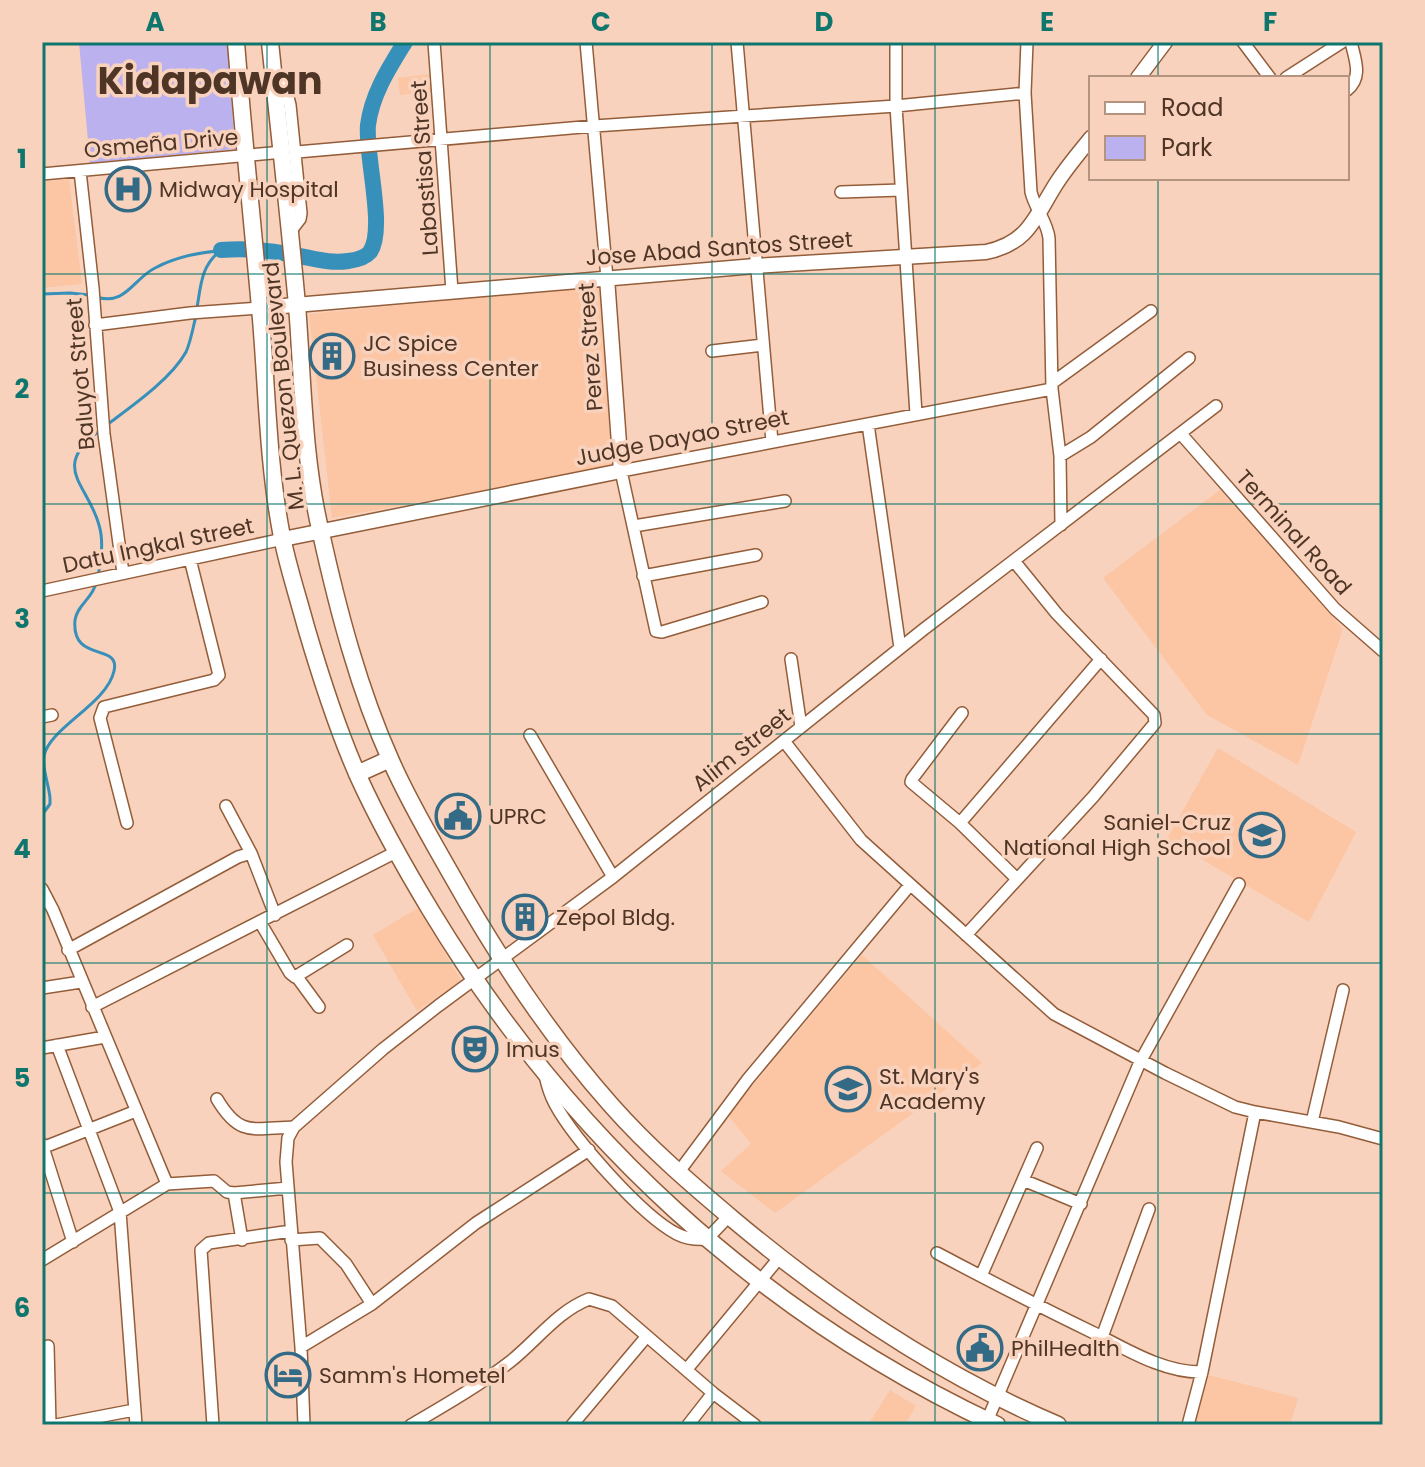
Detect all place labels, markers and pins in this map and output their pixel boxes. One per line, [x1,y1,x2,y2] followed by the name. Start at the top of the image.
[104,165,152,213] hospital icon: Midway Hospital
[159,174,339,205] place label: Midway Hospital
[363,328,539,384] place label: JC Spice Business Center
[308,332,356,380] building icon: JC Spice Business Center
[434,792,482,840] public building icon: UPRC
[489,801,547,832] place label: UPRC
[1004,807,1231,863] place label: Saniel-Cruz National High School
[1238,811,1286,859] school or university icon: Saniel-Cruz National High School
[501,893,549,941] building icon: Zepol Bldg.
[556,902,675,933] place label: Zepol Bldg.
[451,1025,499,1073] theatre icon: Imus
[506,1034,560,1065] place label: Imus
[879,1061,986,1117] place label: St. Mary's Academy
[824,1065,872,1113] school or university icon: St. Mary's Academy
[956,1324,1004,1372] public building icon: PhilHealth
[1011,1333,1120,1364] place label: PhilHealth
[264,1351,312,1399] hotel icon: Samm's Hometel
[319,1360,506,1391] place label: Samm's Hometel

